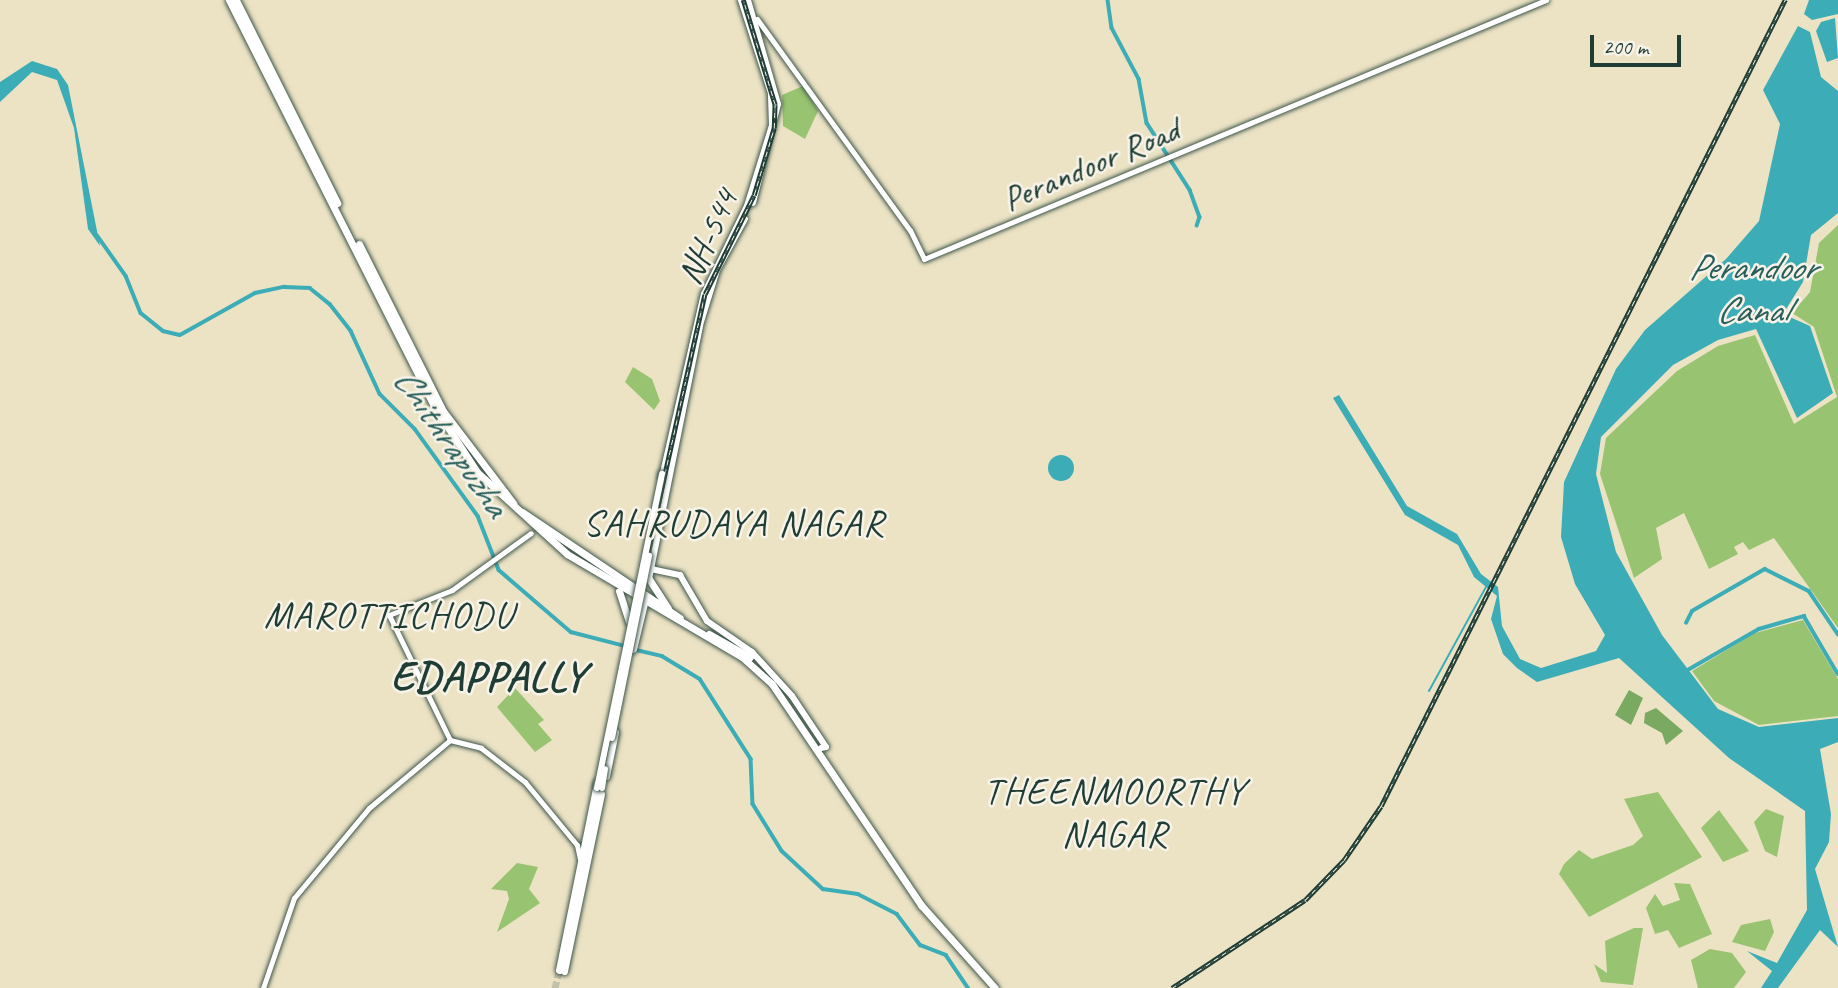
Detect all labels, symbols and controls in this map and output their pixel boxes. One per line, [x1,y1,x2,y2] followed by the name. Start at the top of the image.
[1593,21,1684,65] scale bar
[1603,34,1648,60] text: 200 m
[997,109,1185,221] street label: Perandoor Road
[669,183,747,291] street label: NH-544
[1688,246,1816,333] water label: Perandoor Canal
[384,359,518,525] water label: Chithrapuzha
[586,501,882,545] district label: SAHRUDAYA NAGAR
[266,593,512,637] district label: MAROTTICHODU
[391,652,587,702] district label: EDAPPALLY
[987,770,1243,857] district label: THEENMOORTHY NAGAR

